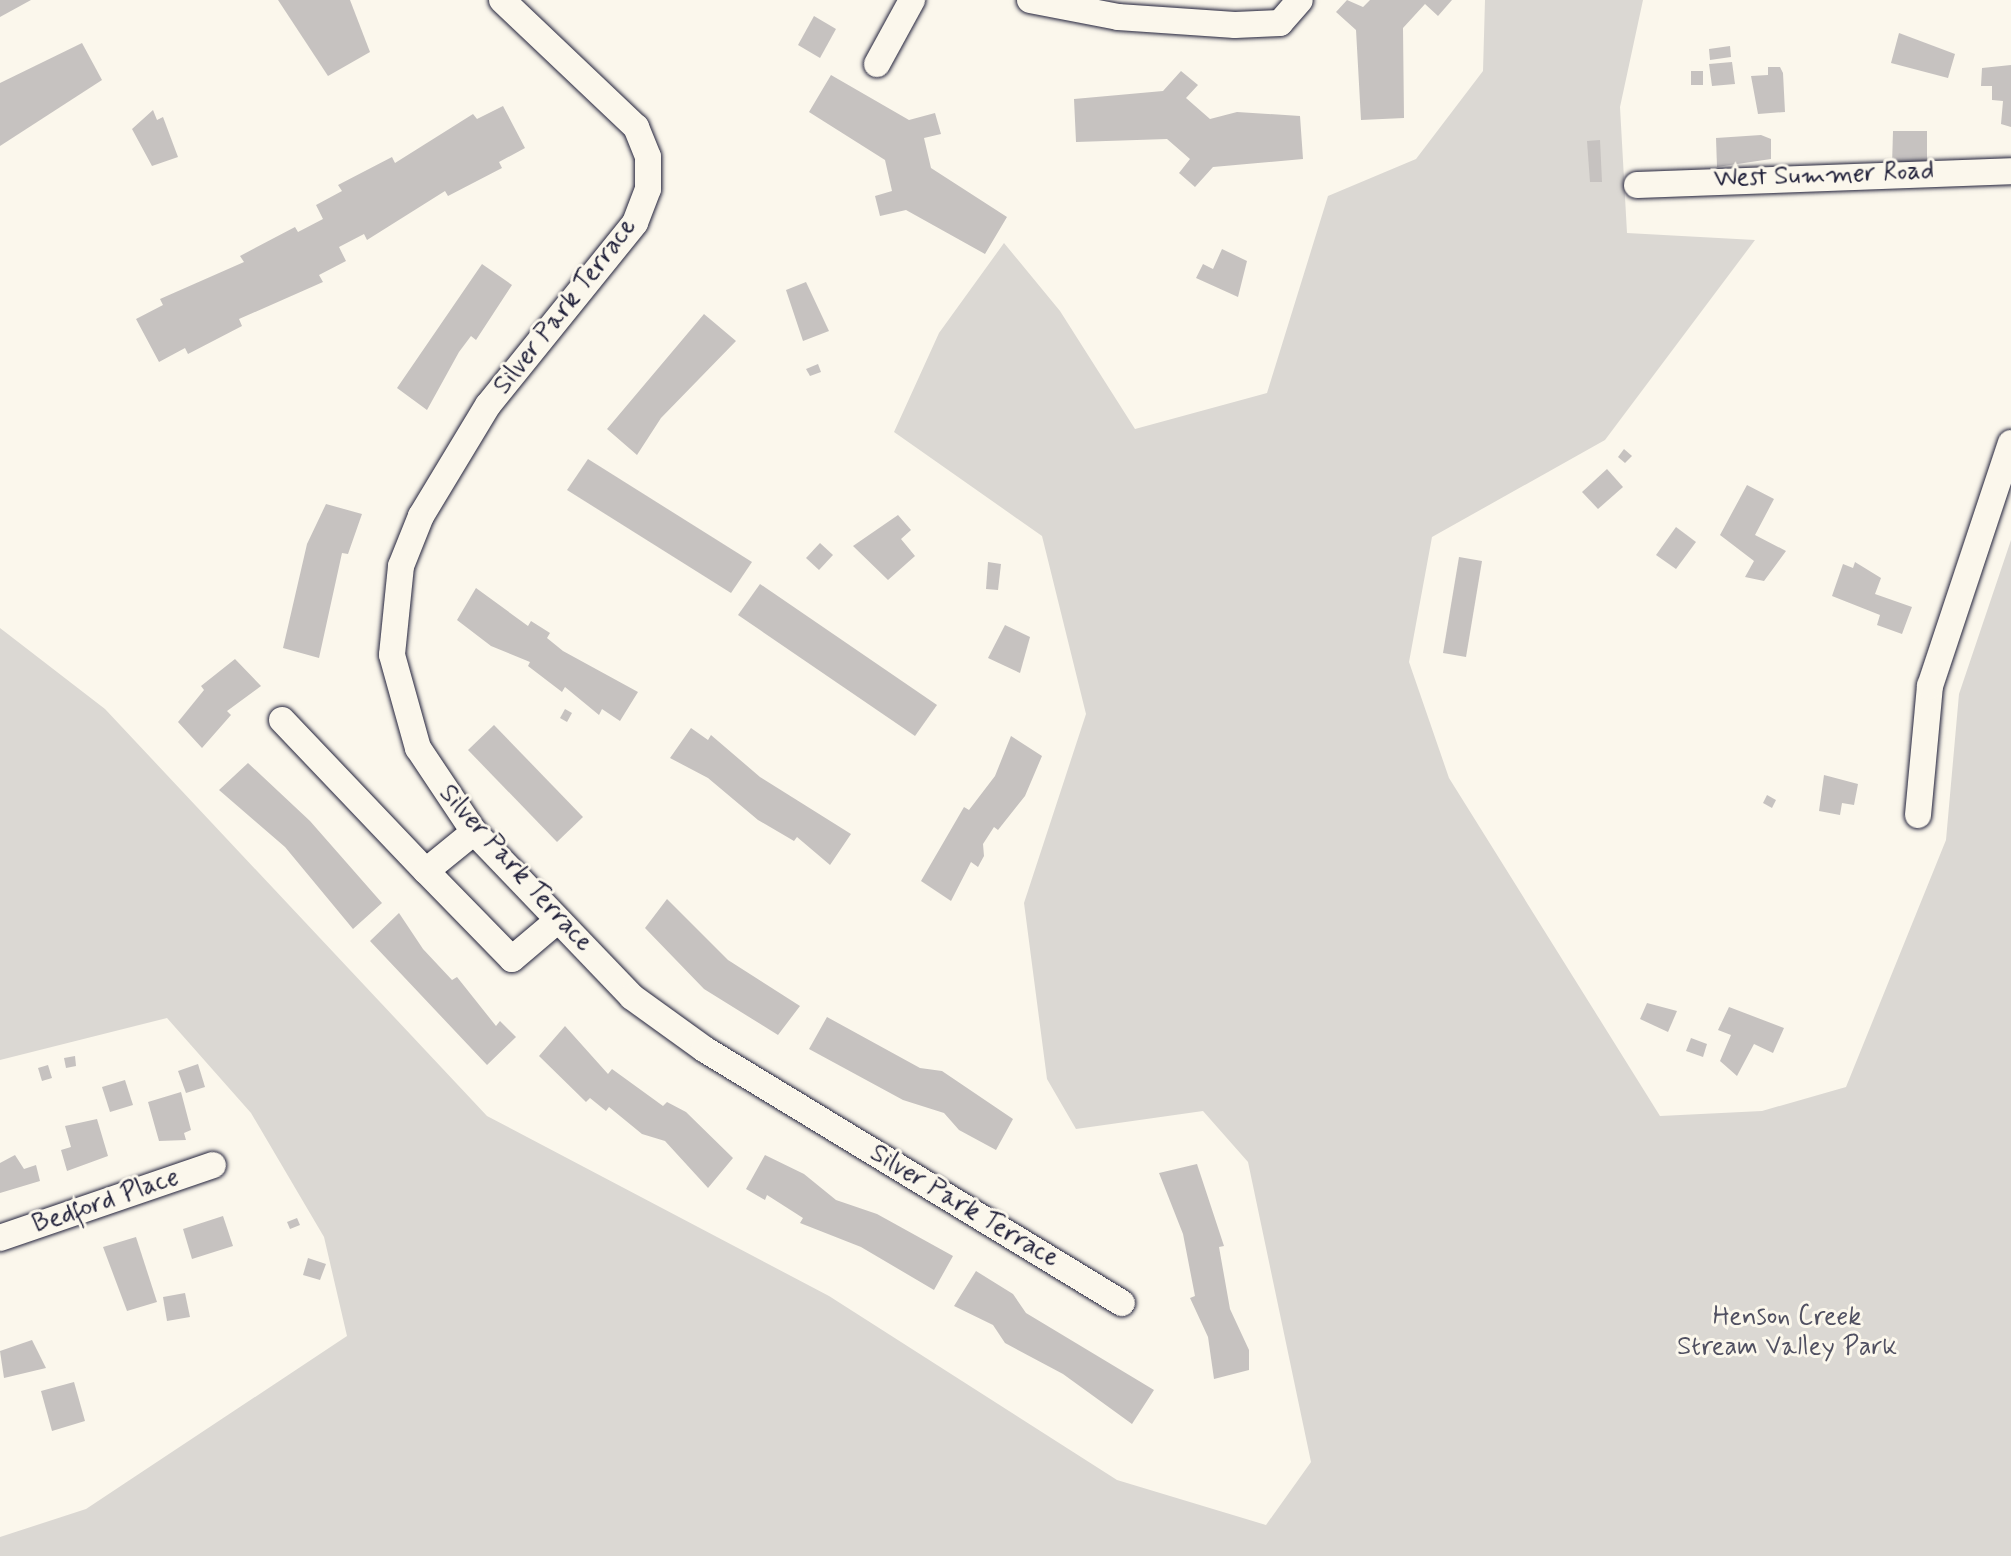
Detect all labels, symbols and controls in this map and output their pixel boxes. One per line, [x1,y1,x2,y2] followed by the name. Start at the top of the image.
[1713,157,1935,195] street label: West Summer Road
[490,216,642,398] street label: Silver Park Terrace
[434,782,596,956] street label: Silver Park Terrace
[867,1140,1061,1274] street label: Silver Park Terrace
[30,1163,182,1241] street label: Bedford Place
[1681,1302,1893,1364] park label: Henson Creek Stream Valley Park

